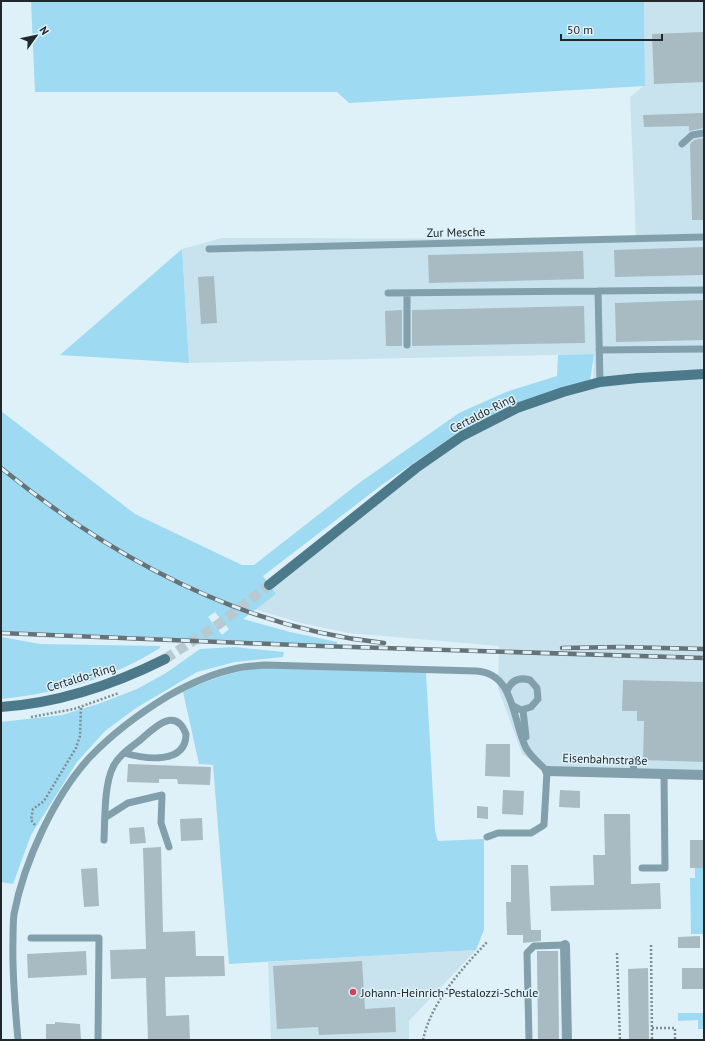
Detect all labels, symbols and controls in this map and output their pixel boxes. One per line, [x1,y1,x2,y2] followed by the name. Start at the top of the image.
[16,16,56,56] north arrow
[561,16,662,42] scale bar
[567,22,593,37] text: 50 m
[37,24,52,37] text: N
[426,224,486,240] street label: Zur Mesche
[447,390,517,436] street label: Certaldo-Ring
[45,659,117,695] street label: Certaldo-Ring
[562,750,648,768] street label: Eisenbahnstraße
[360,985,538,1000] place label: Johann-Heinrich-Pestalozzi-Schule
[348,987,358,997] marker: Johann-Heinrich-Pestalozzi-Schule

